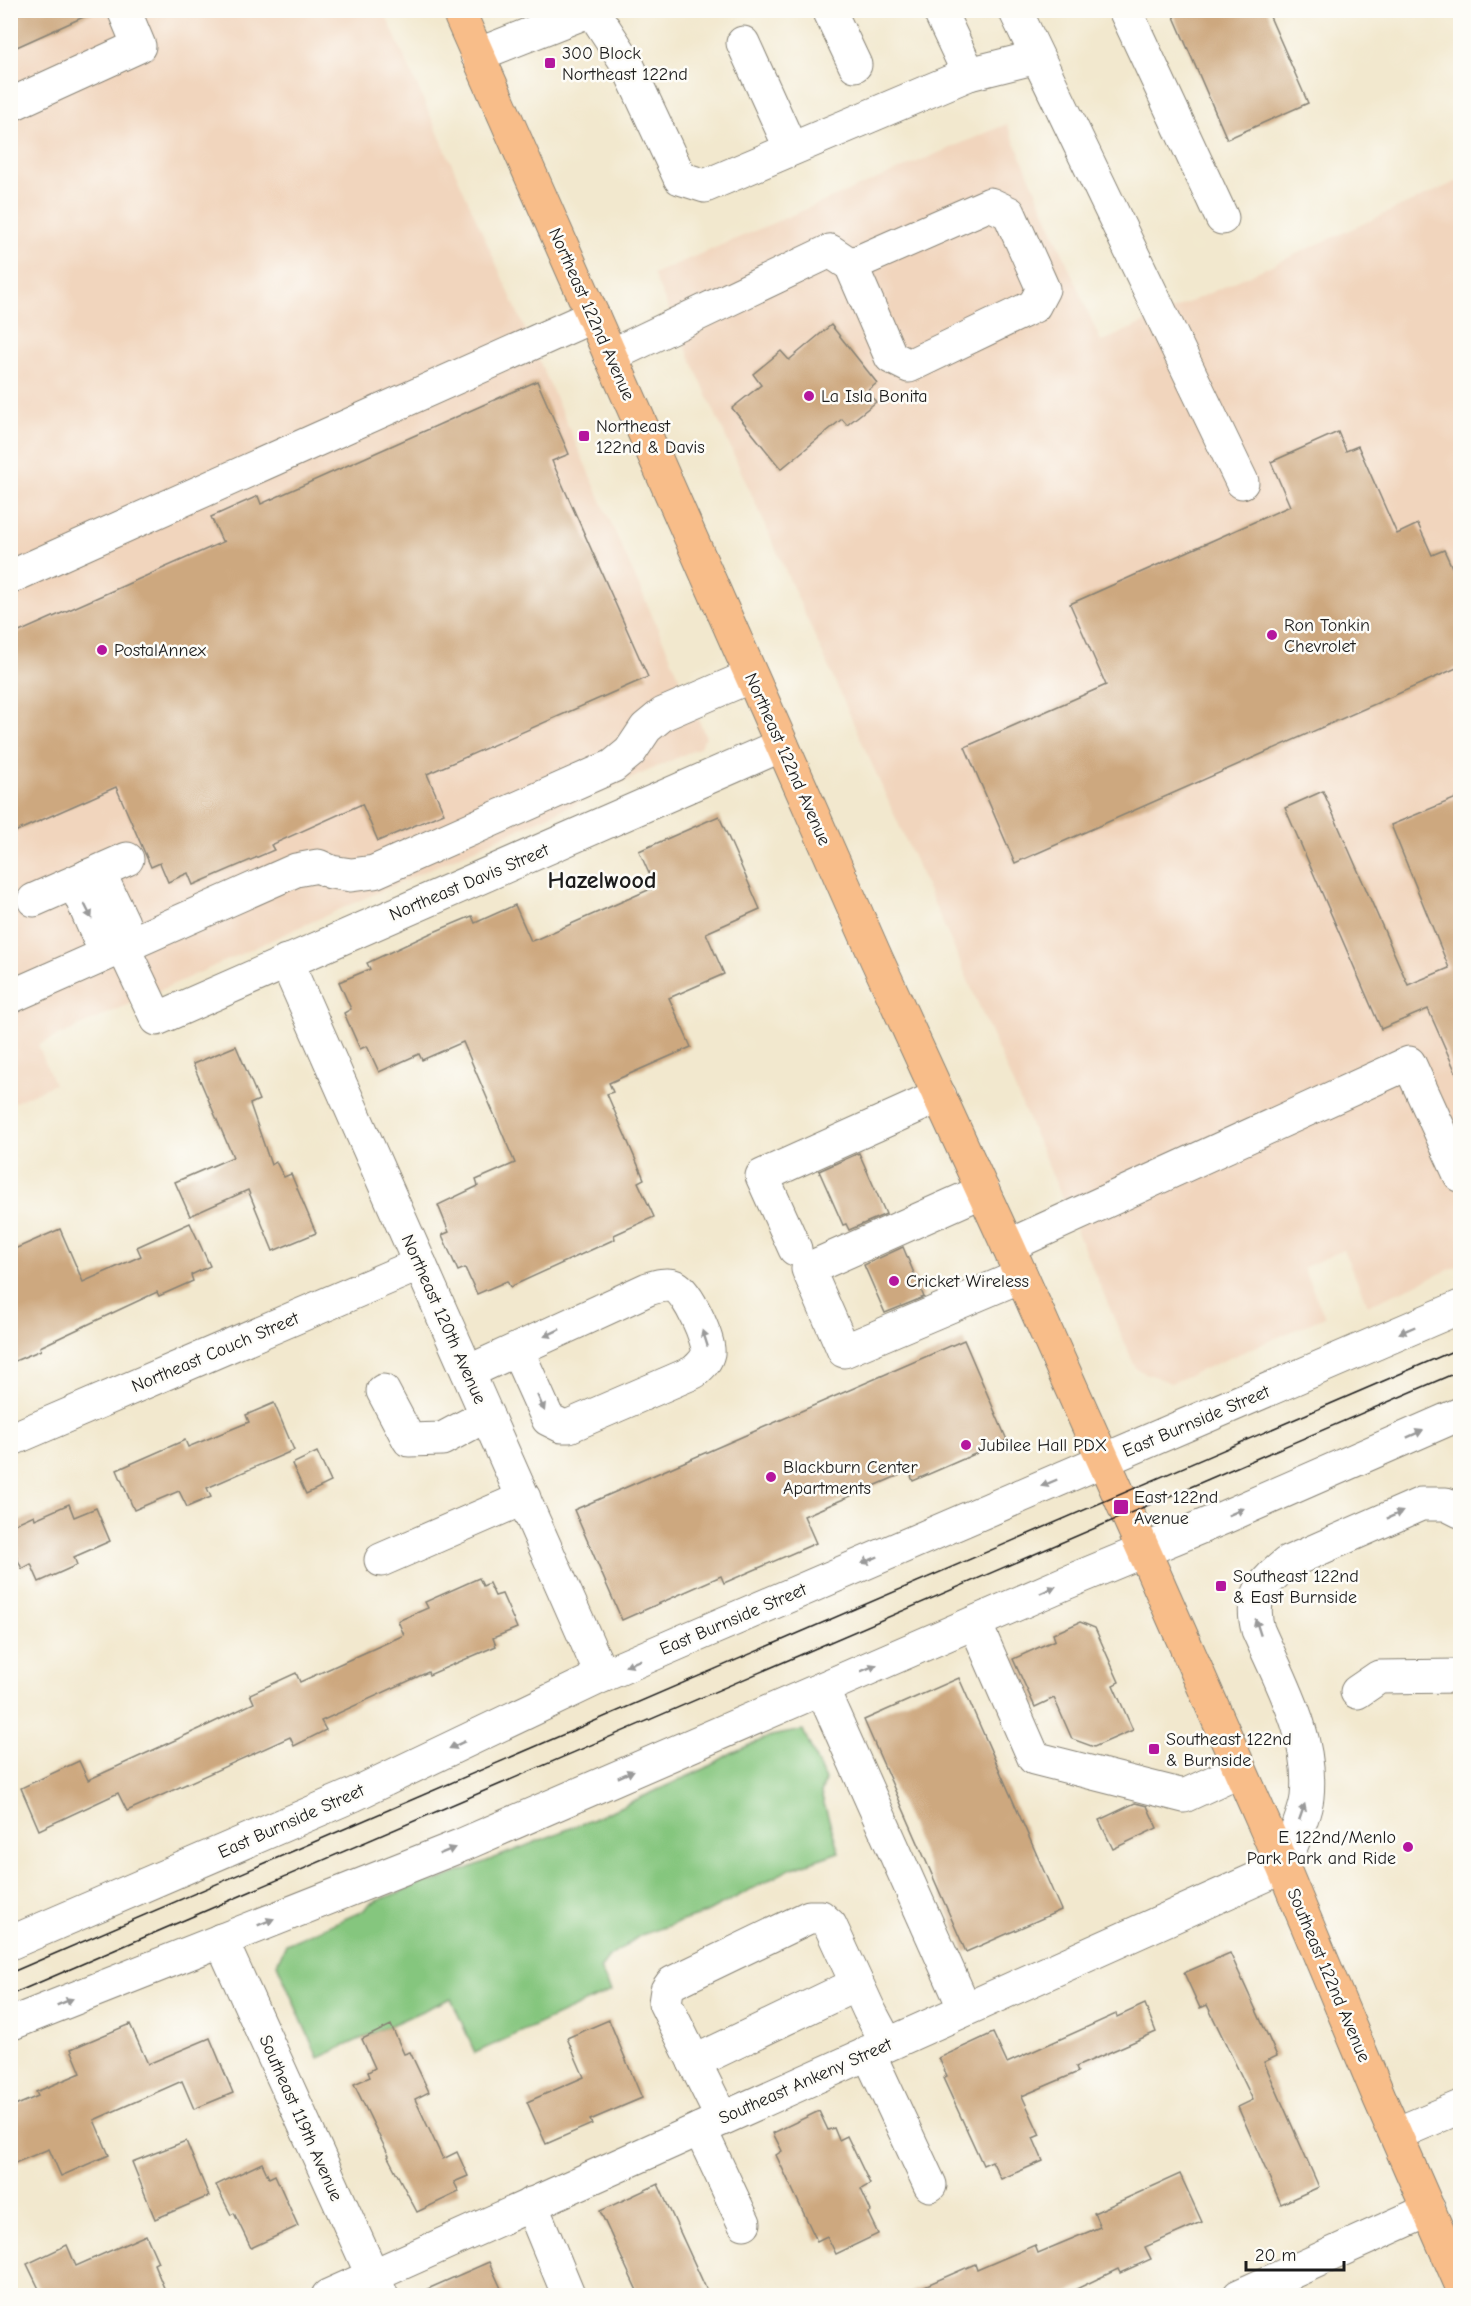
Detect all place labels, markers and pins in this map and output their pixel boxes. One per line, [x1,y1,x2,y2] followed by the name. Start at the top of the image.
[562,43,688,85] place label: 300 Block Northeast 122nd
[543,56,557,70] marker: 300 Block Northeast 122nd
[821,386,927,407] place label: La Isla Bonita
[802,389,816,403] marker: La Isla Bonita
[596,416,705,458] place label: Northeast 122nd & Davis
[577,429,591,443] marker: Northeast 122nd & Davis
[1284,615,1370,657] place label: Ron Tonkin Chevrolet
[1265,628,1279,642] marker: Ron Tonkin Chevrolet
[114,640,206,661] place label: PostalAnnex
[95,643,109,657] marker: PostalAnnex
[906,1271,1029,1292] place label: Cricket Wireless
[887,1274,901,1288] marker: Cricket Wireless
[978,1435,1107,1456] place label: Jubilee Hall PDX
[959,1438,973,1452] marker: Jubilee Hall PDX
[783,1457,918,1499] place label: Blackburn Center Apartments
[764,1470,778,1484] marker: Blackburn Center Apartments
[1134,1487,1218,1529] place label: East 122nd Avenue
[1112,1498,1130,1516] marker: East 122nd Avenue
[1233,1566,1359,1608] place label: Southeast 122nd & East Burnside
[1214,1579,1228,1593] marker: Southeast 122nd & East Burnside
[1166,1729,1292,1771] place label: Southeast 122nd & Burnside
[1147,1742,1161,1756] marker: Southeast 122nd & Burnside
[1247,1827,1396,1869] place label: E 122nd/Menlo Park Park and Ride
[1401,1840,1415,1854] marker: E 122nd/Menlo Park Park and Ride

